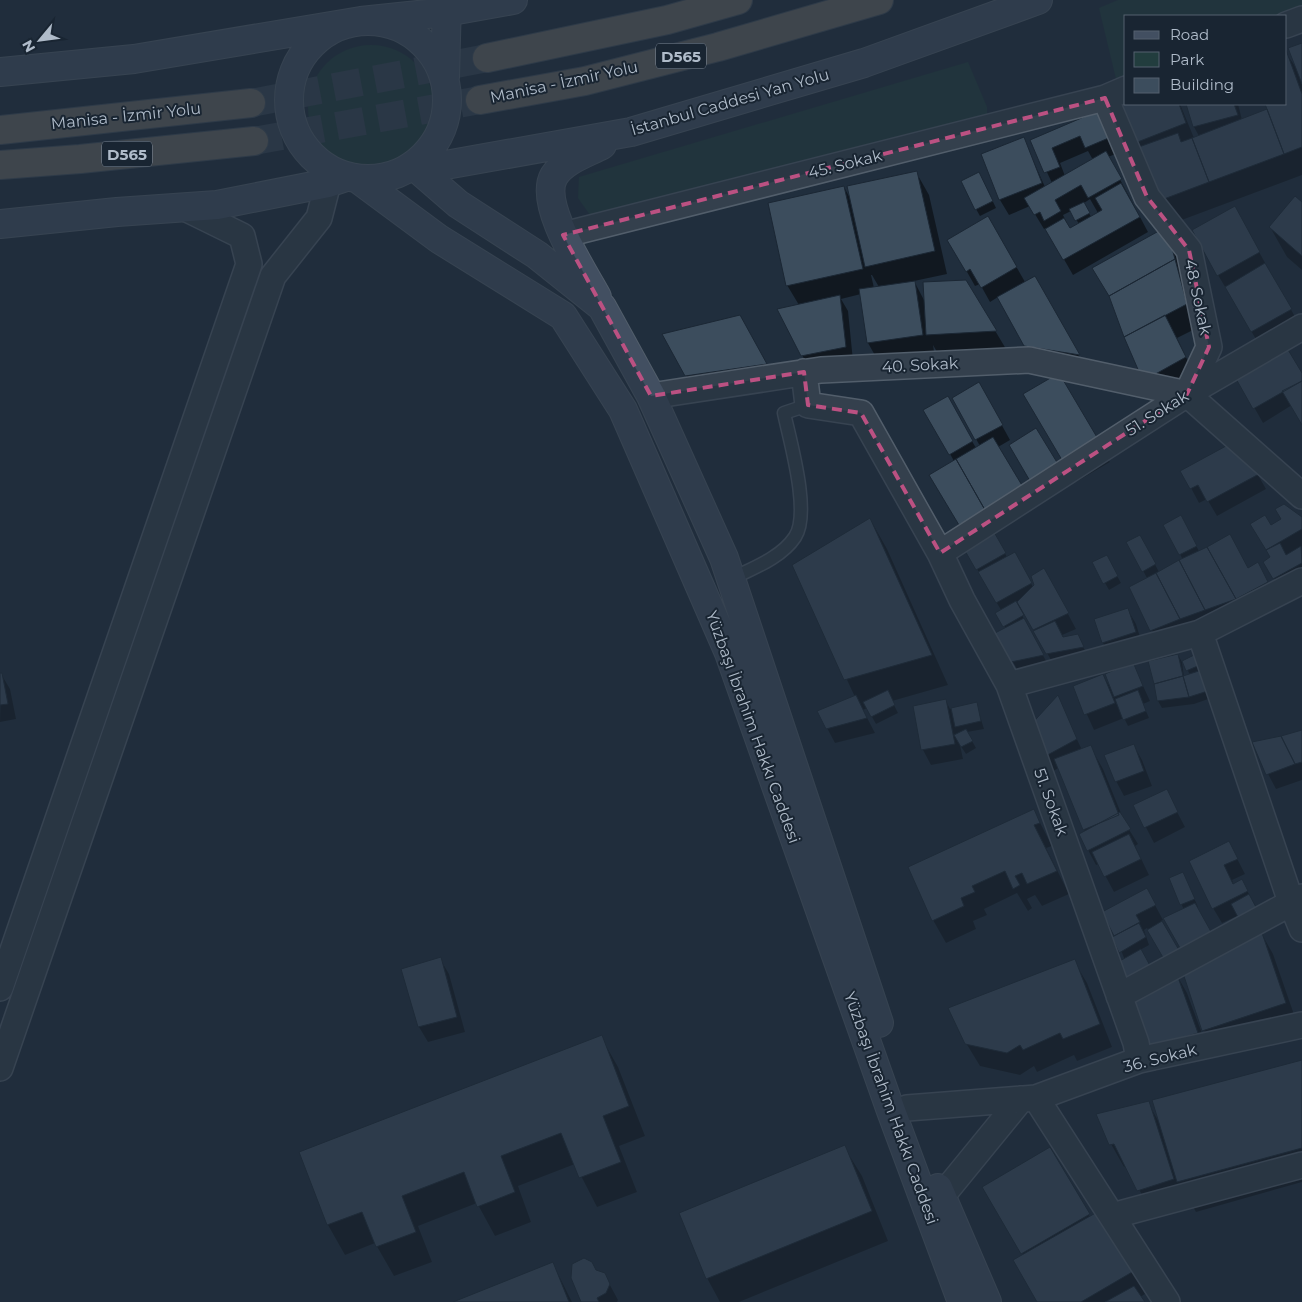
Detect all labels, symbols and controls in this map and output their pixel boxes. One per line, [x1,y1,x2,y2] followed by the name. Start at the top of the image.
[15,15,65,65] north arrow
[1124,15,1287,105] legend
[1170,25,1209,44] text: Road
[18,37,39,56] text: N
[656,44,706,68] road number: D565
[1170,50,1204,69] text: Park
[488,57,640,107] street label: Manisa - İzmir Yolu
[629,65,831,139] street label: İstanbul Caddesi Yan Yolu
[1170,75,1234,94] text: Building
[50,99,202,133] street label: Manisa - İzmir Yolu
[102,142,152,166] road number: D565
[806,146,884,182] street label: 45. Sokak
[1181,257,1215,337] street label: 48. Sokak
[881,353,959,376] street label: 40. Sokak
[1122,386,1192,440] street label: 51. Sokak
[702,608,804,846] street label: Yüzbaşı İbrahim Hakkı Caddesi
[1030,766,1072,839] street label: 51. Sokak
[840,989,942,1227] street label: Yüzbaşı İbrahim Hakkı Caddesi
[1121,1040,1199,1076] street label: 36. Sokak

